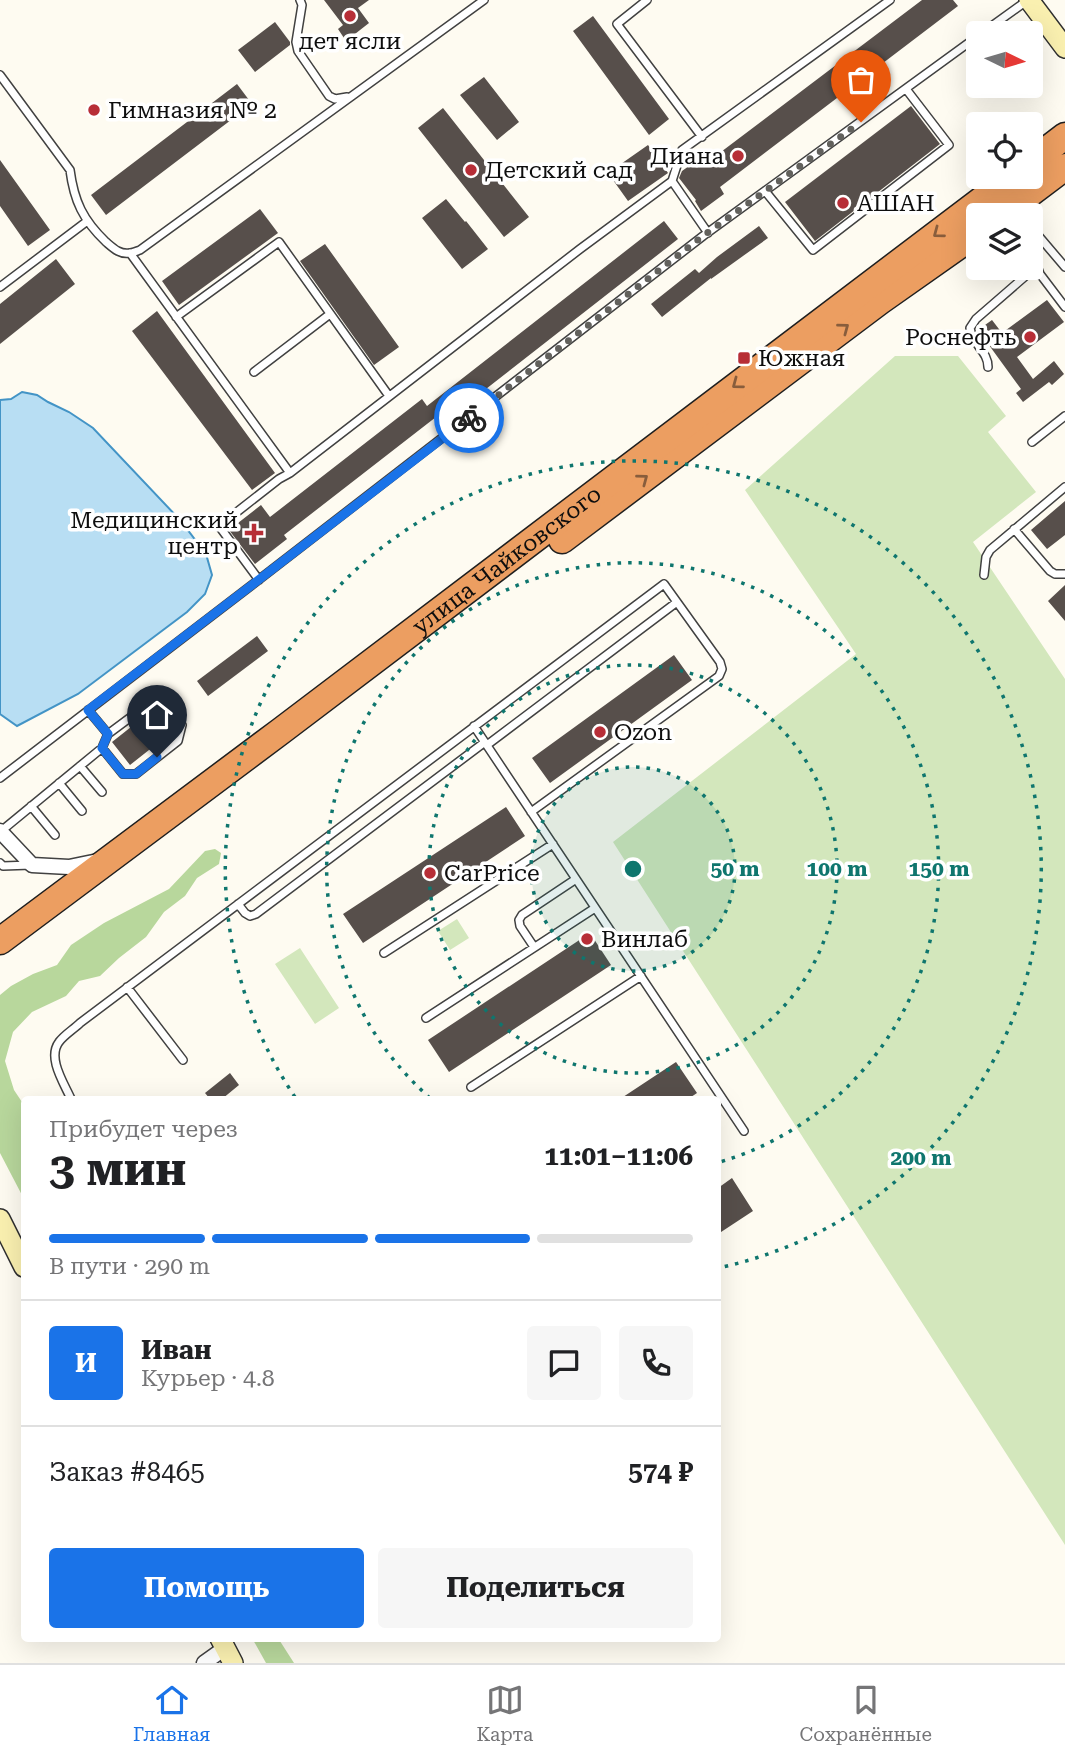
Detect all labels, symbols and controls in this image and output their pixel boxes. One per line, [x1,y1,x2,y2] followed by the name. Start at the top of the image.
[342,8,358,24] marker: дет ясли
[966,21,1043,98] north arrow
[966,21,1043,280] map controls
[299,28,401,55] place label: дет ясли
[831,50,891,122] pin
[842,61,880,99] icon: bag
[108,97,277,124] place label: Гимназия № 2
[86,102,102,118] marker: Гимназия № 2
[966,112,1043,189] button: locate
[650,143,725,170] place label: Диана
[730,148,746,164] marker: Диана
[485,157,633,184] place label: Детский сад
[463,162,479,178] marker: Детский сад
[857,190,935,217] place label: AШАН
[835,195,851,211] marker: AШАН
[966,203,1043,280] button: layers
[934,225,946,238] one-way arrow
[837,324,849,337] one-way arrow
[905,324,1016,351] place label: Роснефть
[1022,329,1038,345] marker: Роснефть
[758,345,845,372] place label: Южная
[736,350,752,366] marker: Южная
[732,376,744,389] one-way arrow
[434,383,504,453] courier
[450,399,488,437] icon: bike
[635,475,648,488] one-way arrow
[407,480,606,640] street label: улица Чайковского
[70,507,238,560] place label: Медицинский центр
[244,523,264,543] marker: Медицинский центр
[127,685,187,757] pin
[138,696,176,734] icon: home
[614,719,672,746] place label: Ozon
[592,724,608,740] marker: Ozon
[621,857,645,881] centre of rings
[710,857,760,881] text: 50 m
[807,857,867,881] text: 100 m
[909,857,969,881] text: 150 m
[444,860,540,887] place label: CarPrice
[422,865,438,881] marker: CarPrice
[601,926,688,953] place label: Винлаб
[579,931,595,947] marker: Винлаб
[49,1116,238,1143] text: Прибудет через
[544,1141,693,1171] text: 11:01–11:06
[49,1142,186,1196] text: 3 мин
[891,1146,951,1170] text: 200 m
[49,1253,210,1280] text: В пути · 290 m
[527,1326,601,1400] button: chat
[619,1326,693,1400] button: phone
[141,1335,212,1365] text: Иван
[75,1348,97,1378] text: И
[141,1365,275,1392] text: Курьер · 4.8
[49,1457,205,1487] text: Заказ #8465
[628,1457,693,1487] text: 574 ₽
[49,1548,364,1628] button: Помощь
[378,1548,693,1628] button: Поделиться
[133,1681,210,1746] tab: Главная
[477,1681,533,1746] tab: Карта
[800,1681,932,1746] tab: Сохранённые

